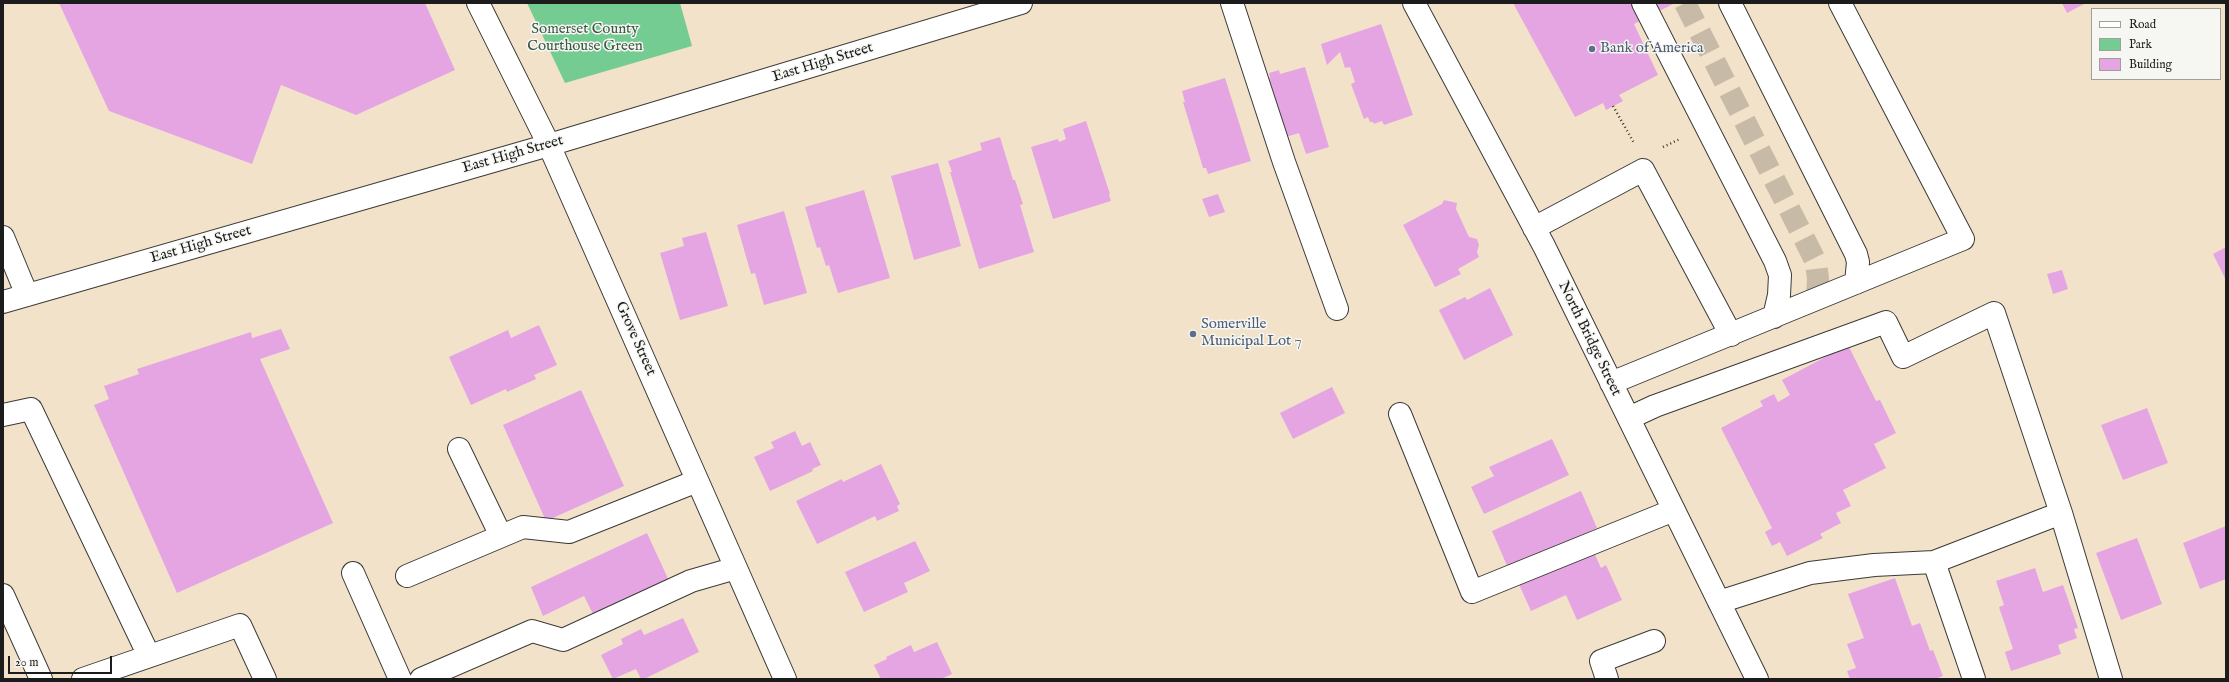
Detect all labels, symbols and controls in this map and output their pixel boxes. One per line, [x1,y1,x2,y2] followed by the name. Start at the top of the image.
[2091,8,2221,80] legend
[2129,17,2156,32] text: Road
[527,21,643,56] park label: Somerset County Courthouse Green
[2129,37,2152,52] text: Park
[771,39,875,87] street label: East High Street
[1600,40,1703,58] place label: Bank of America
[1587,44,1597,54] marker: Bank of America
[2129,57,2172,72] text: Building
[460,132,566,178] street label: East High Street
[148,222,254,268] street label: East High Street
[1553,279,1625,399] street label: North Bridge Street
[611,299,659,379] street label: Grove Street
[1201,316,1301,351] place label: Somerville Municipal Lot 7
[1188,329,1198,339] marker: Somerville Municipal Lot 7
[10,648,114,674] scale bar
[15,655,38,670] text: 20 m

